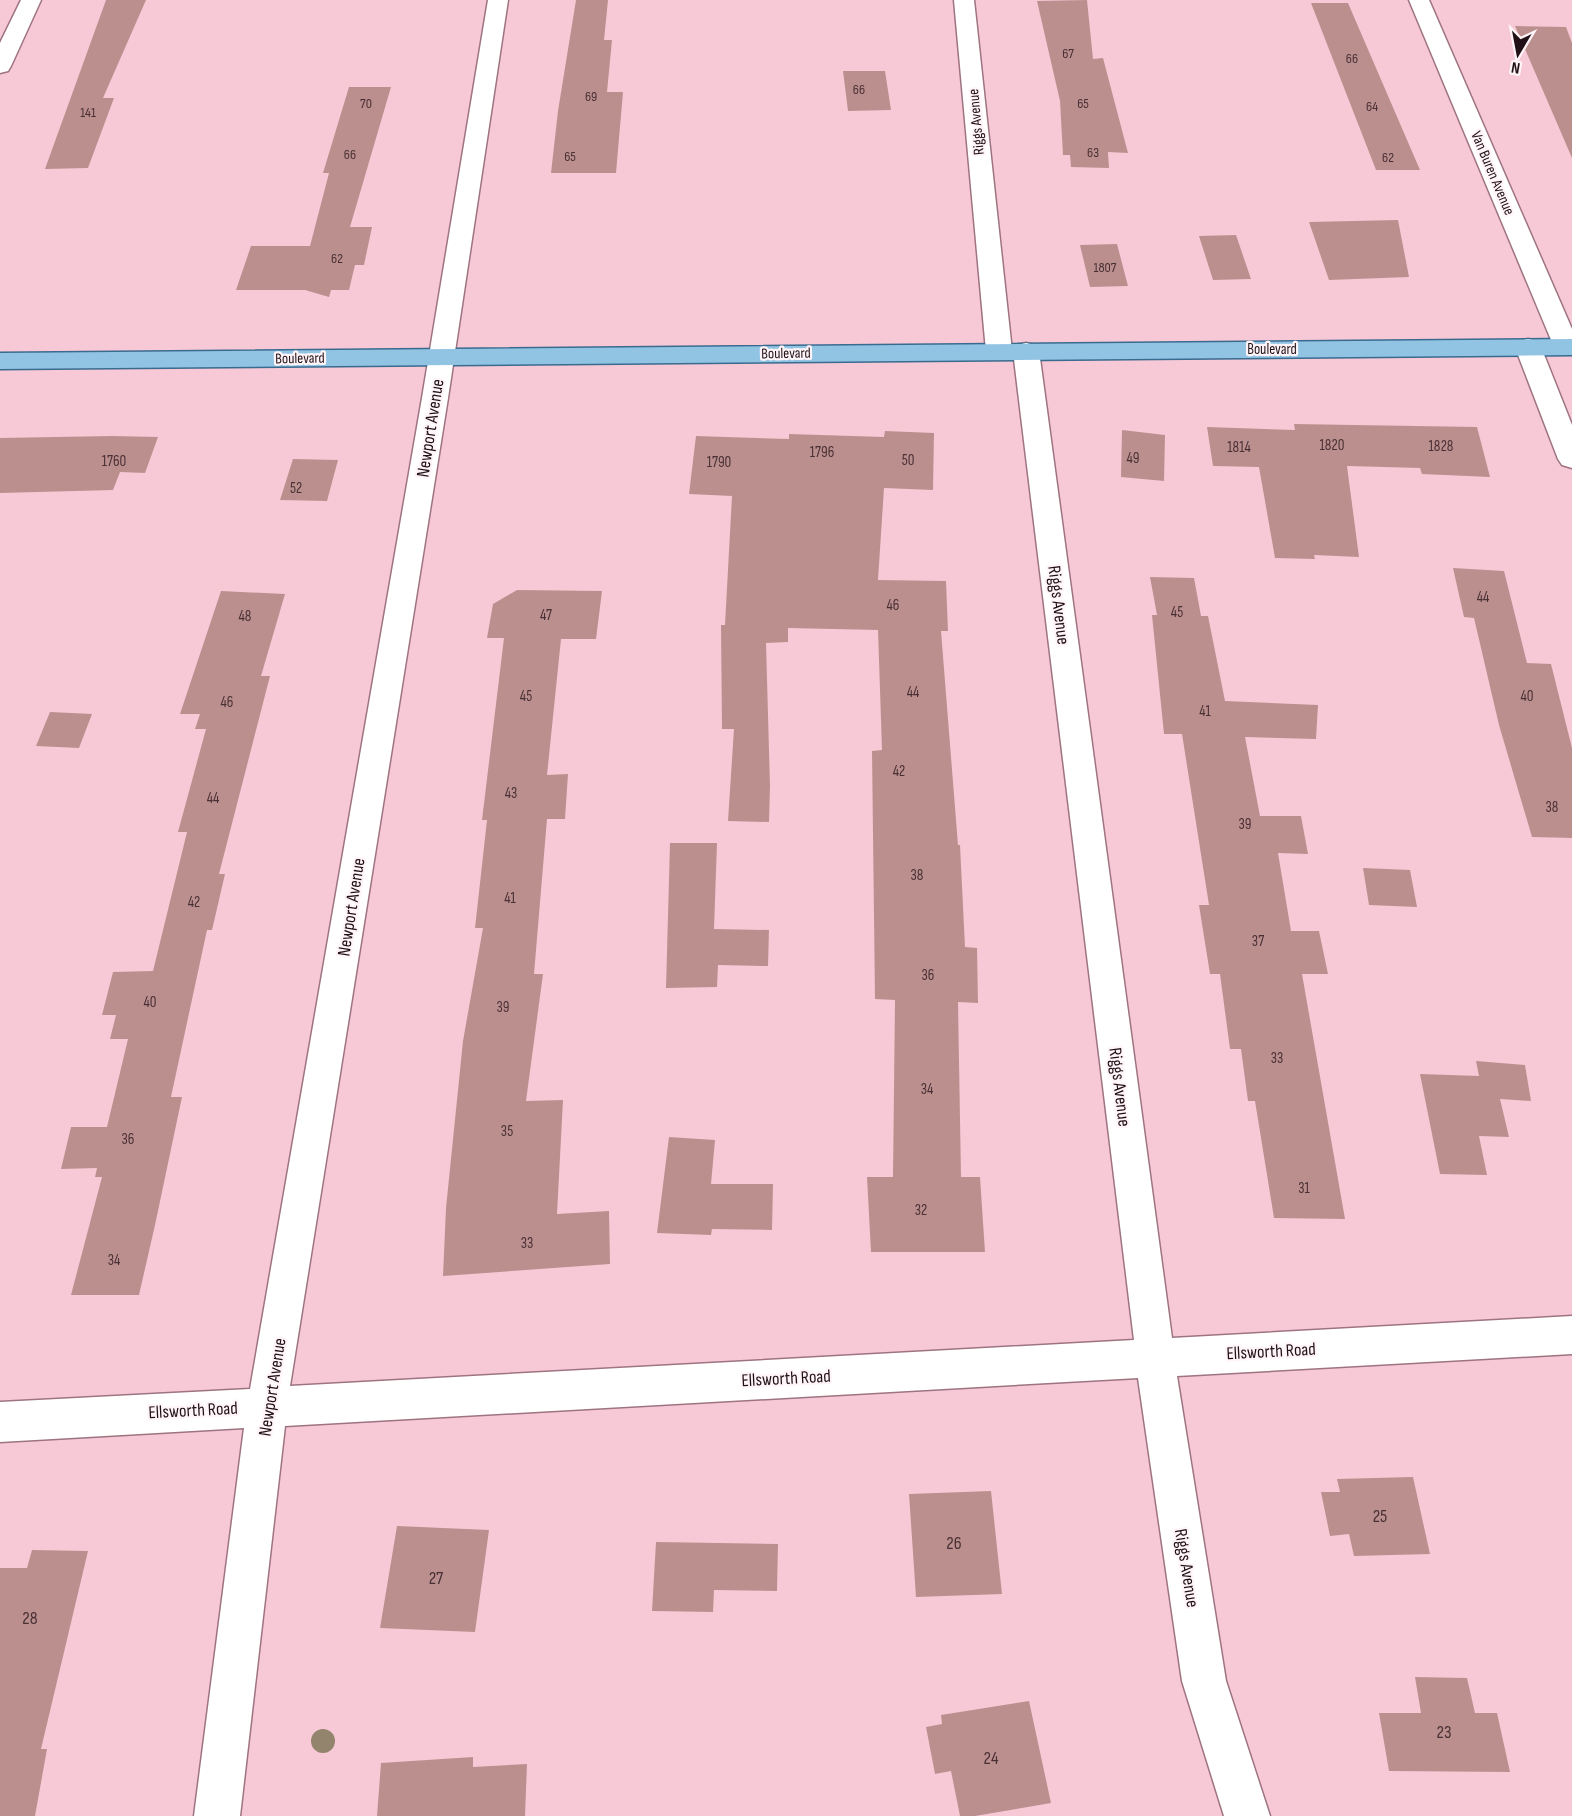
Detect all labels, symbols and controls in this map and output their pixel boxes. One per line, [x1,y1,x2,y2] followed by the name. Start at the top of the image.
[1488,24,1548,84] north arrow
[1062,45,1074,62] house number: 67
[1346,50,1358,67] house number: 66
[1510,57,1522,77] text: N
[853,81,865,98] house number: 66
[585,88,597,105] house number: 69
[964,88,989,156] street label: Riggs Avenue
[360,95,372,112] house number: 70
[1077,95,1089,112] house number: 65
[1366,98,1378,115] house number: 64
[80,104,96,121] house number: 141
[1466,128,1519,218] street label: Van Buren Avenue
[1087,144,1099,161] house number: 63
[344,146,356,163] house number: 66
[564,148,576,165] house number: 65
[1382,149,1394,166] house number: 62
[331,250,343,267] house number: 62
[1094,259,1117,276] house number: 1807
[1247,340,1297,359] street label: Boulevard
[761,344,811,363] street label: Boulevard
[275,349,325,368] street label: Boulevard
[412,377,449,479] street label: Newport Avenue
[1320,436,1344,455] house number: 1820
[1429,437,1453,456] house number: 1828
[1227,438,1251,457] house number: 1814
[810,443,834,462] house number: 1796
[1127,449,1139,468] house number: 49
[902,451,914,470] house number: 50
[102,452,126,471] house number: 1760
[707,453,731,472] house number: 1790
[290,479,302,498] house number: 52
[1043,564,1074,646] street label: Riggs Avenue
[1477,588,1489,607] house number: 44
[887,596,899,615] house number: 46
[1171,603,1183,622] house number: 45
[540,606,552,625] house number: 47
[239,607,251,626] house number: 48
[907,683,919,702] house number: 44
[520,687,532,706] house number: 45
[1521,687,1533,706] house number: 40
[221,693,233,712] house number: 46
[1199,702,1212,721] house number: 41
[893,762,905,781] house number: 42
[505,784,517,803] house number: 43
[207,789,219,808] house number: 44
[1546,798,1558,817] house number: 38
[1239,815,1251,834] house number: 39
[333,856,370,958] street label: Newport Avenue
[911,866,923,885] house number: 38
[504,889,517,908] house number: 41
[188,893,200,912] house number: 42
[1252,932,1264,951] house number: 37
[922,966,934,985] house number: 36
[144,993,156,1012] house number: 40
[497,998,509,1017] house number: 39
[1104,1046,1135,1128] street label: Riggs Avenue
[1271,1049,1283,1068] house number: 33
[921,1080,933,1099] house number: 34
[501,1122,513,1141] house number: 35
[122,1130,134,1149] house number: 36
[1298,1179,1311,1198] house number: 31
[915,1201,927,1220] house number: 32
[521,1234,533,1253] house number: 33
[108,1251,120,1270] house number: 34
[254,1336,291,1438] street label: Newport Avenue
[1226,1339,1316,1364] street label: Ellsworth Road
[741,1366,831,1391] street label: Ellsworth Road
[148,1398,238,1423] street label: Ellsworth Road
[1373,1506,1387,1527] house number: 25
[1170,1527,1203,1609] street label: Riggs Avenue
[946,1533,962,1554] house number: 26
[429,1568,444,1589] house number: 27
[22,1608,38,1629] house number: 28
[1437,1722,1452,1743] house number: 23
[984,1748,999,1769] house number: 24

